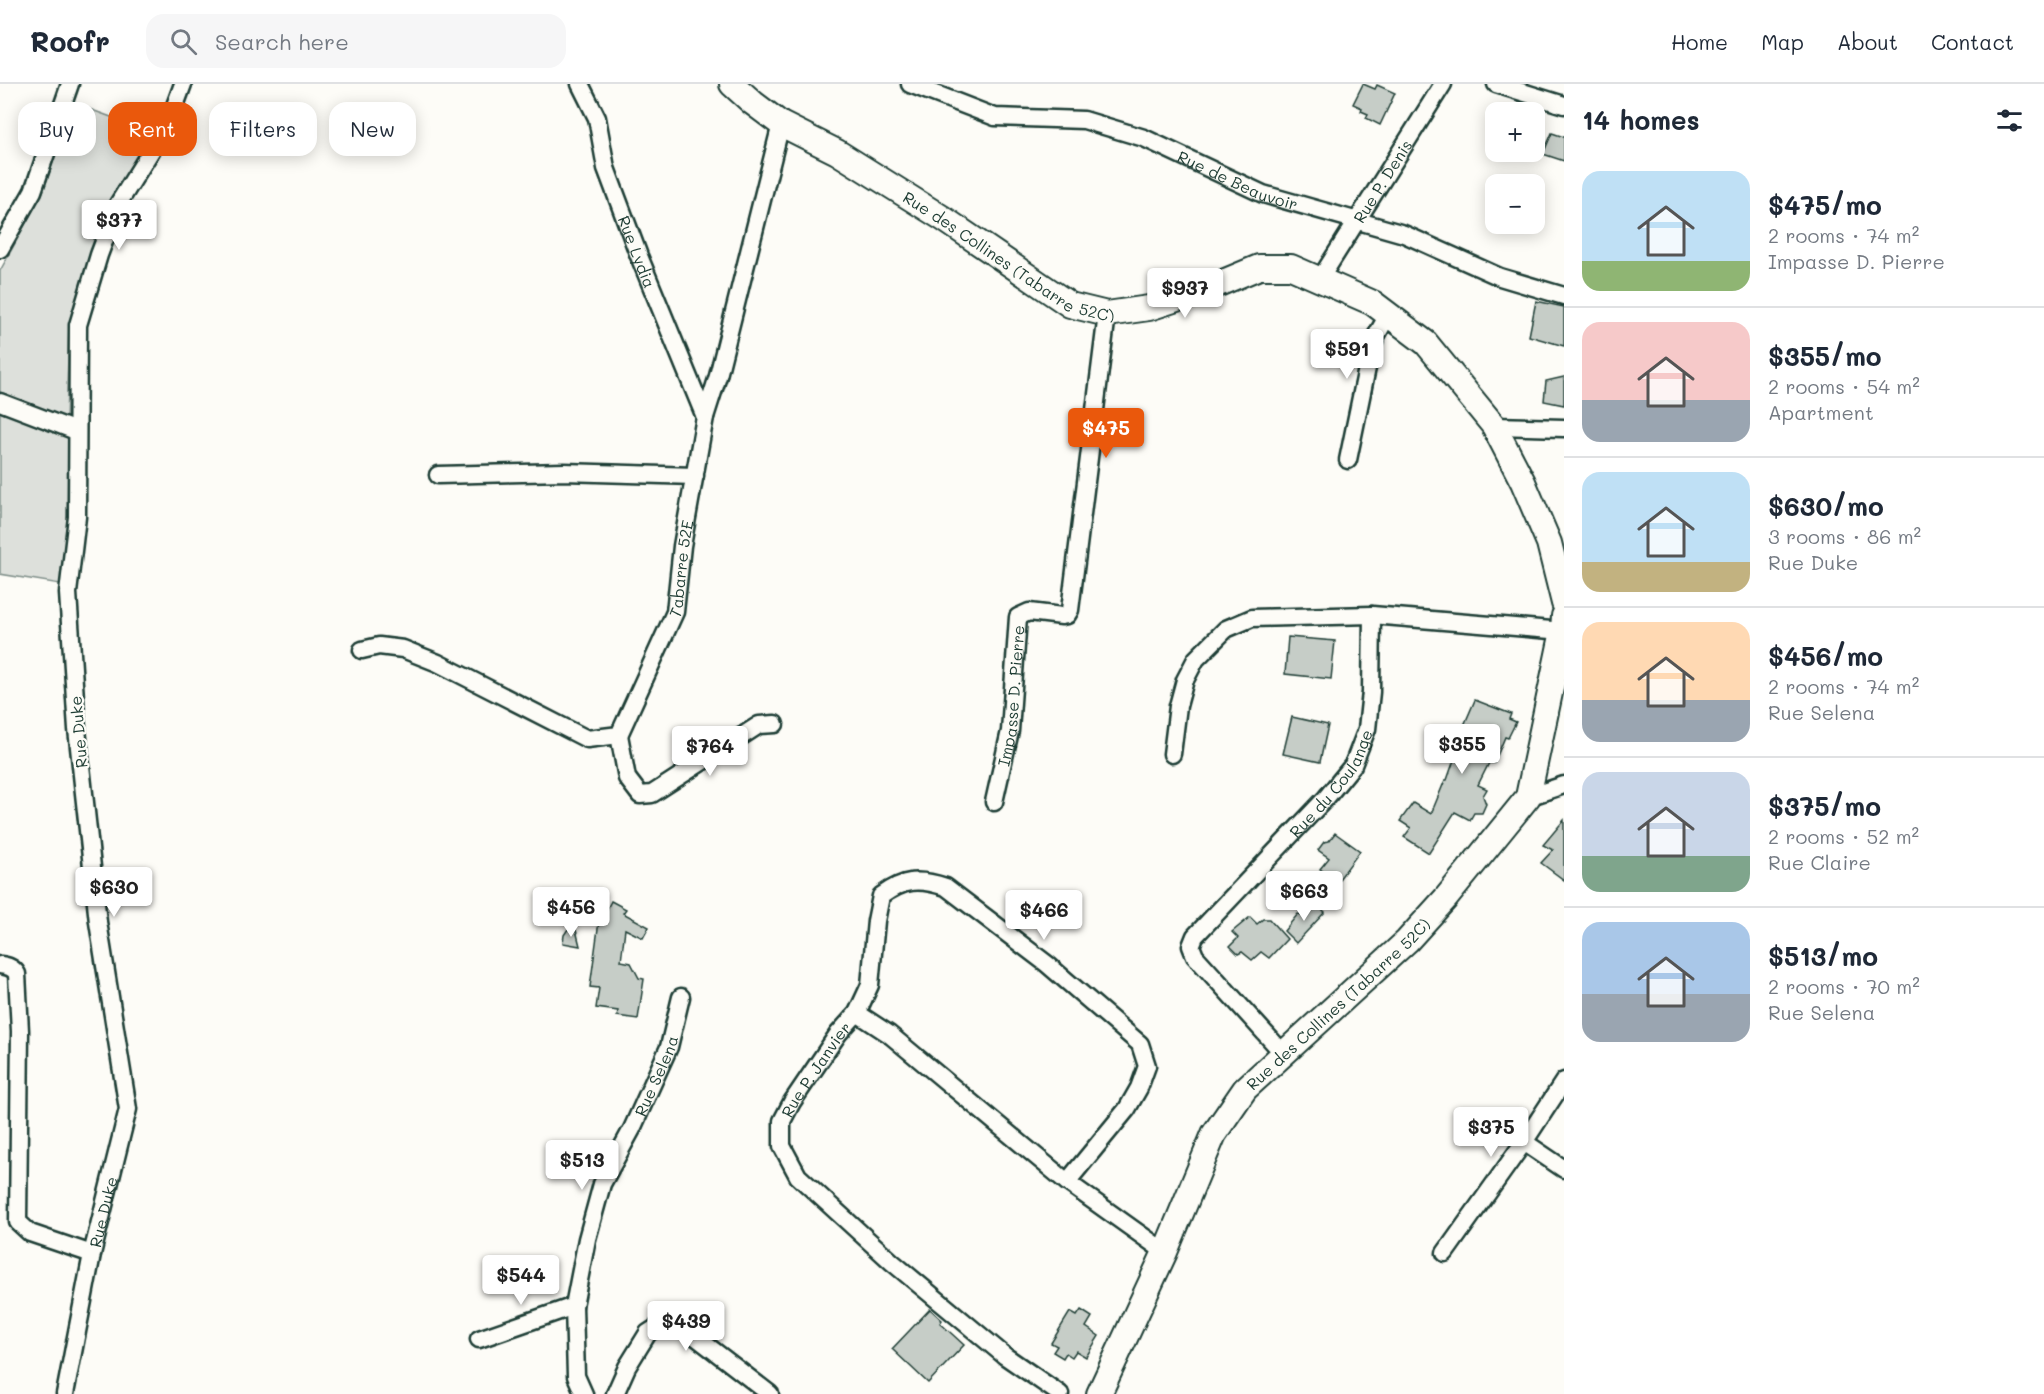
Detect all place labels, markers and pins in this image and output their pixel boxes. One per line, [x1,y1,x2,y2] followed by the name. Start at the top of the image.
[83,200,155,251] pin: $377
[1149,268,1221,319] pin: $937
[1311,329,1383,380] pin: $591
[1070,408,1142,459] pin: $475
[1426,724,1498,775] pin: $355
[674,726,746,777] pin: $764
[78,867,150,918] pin: $630
[1268,871,1340,922] pin: $663
[535,887,607,938] pin: $456
[1008,890,1080,941] pin: $466
[1455,1107,1527,1158] pin: $375
[546,1140,618,1191] pin: $513
[485,1255,557,1306] pin: $544
[650,1301,722,1352] pin: $439

